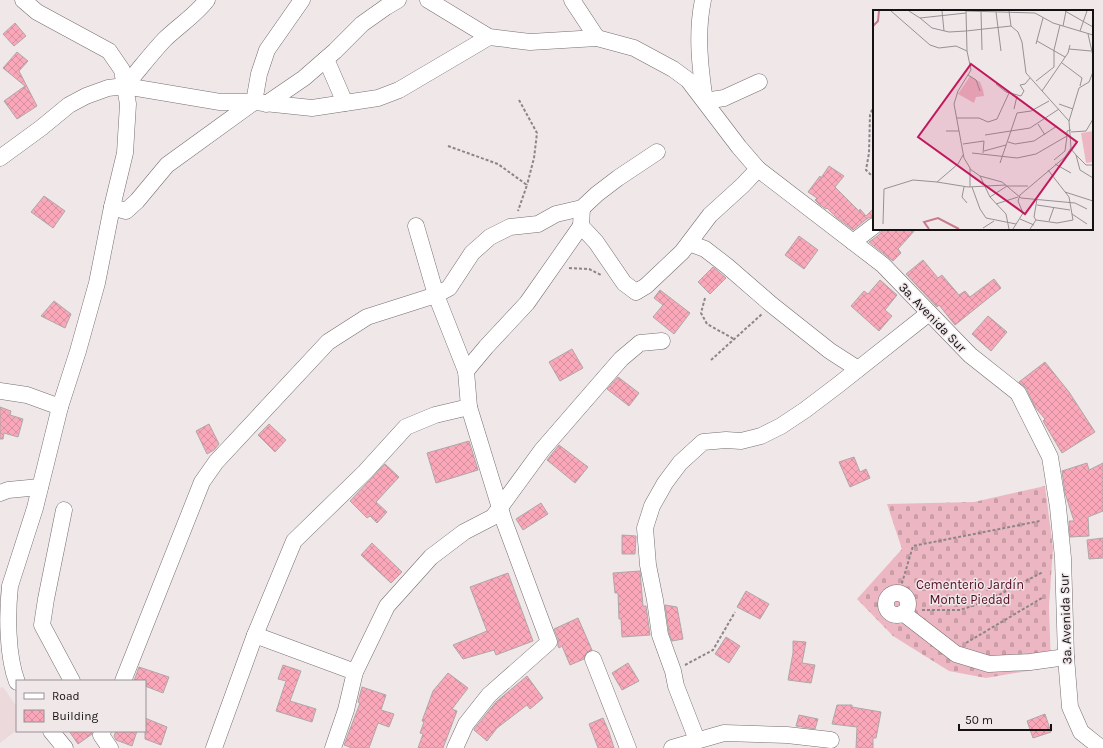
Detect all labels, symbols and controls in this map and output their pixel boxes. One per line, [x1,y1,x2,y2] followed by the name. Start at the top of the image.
[873,10,1093,230] inset map
[896,280,970,355] street label: 3a. Avenida Sur
[1056,573,1075,665] street label: 3a. Avenida Sur
[916,577,1024,607] park label: Cementerio Jardín Monte Piedad
[16,680,146,732] legend
[52,689,80,703] text: Road
[959,706,1051,732] scale bar
[52,709,99,723] text: Building
[965,713,993,727] text: 50 m

